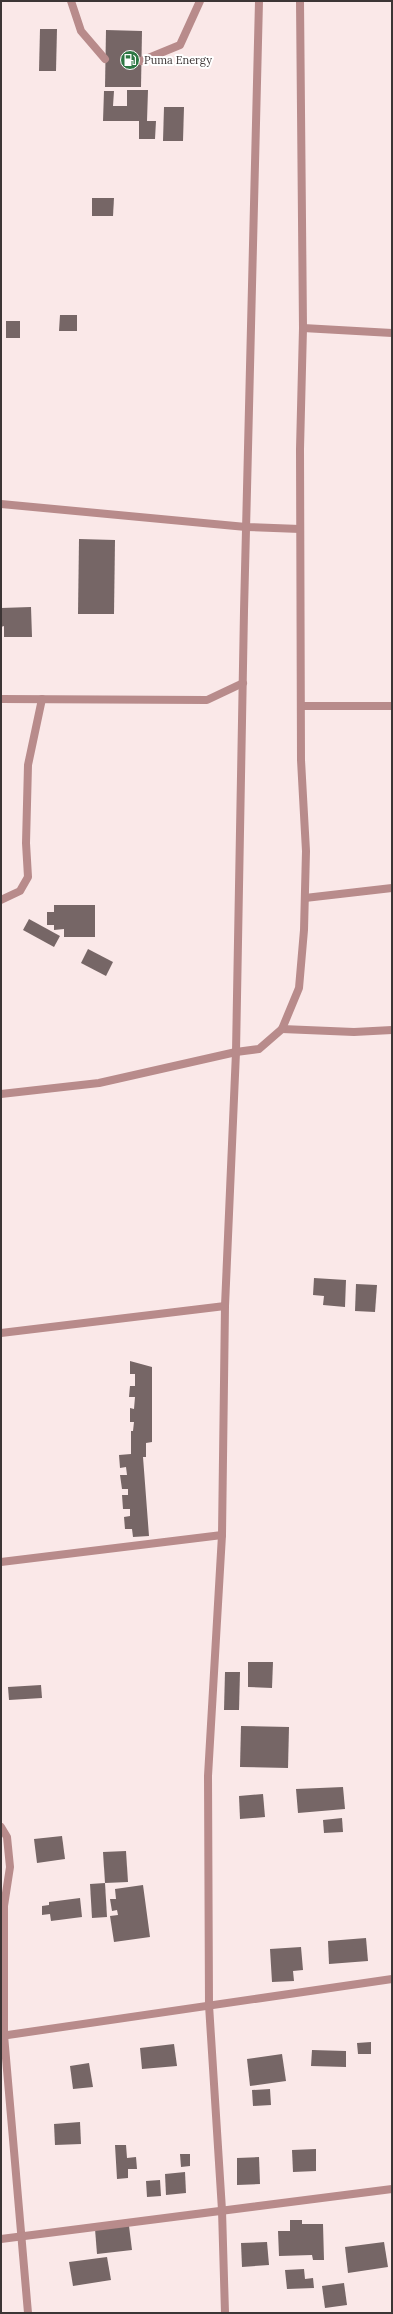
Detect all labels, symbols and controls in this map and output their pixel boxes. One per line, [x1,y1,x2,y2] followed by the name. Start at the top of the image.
[119,49,141,71] fuel station icon: Puma Energy
[144,53,212,67] place label: Puma Energy

